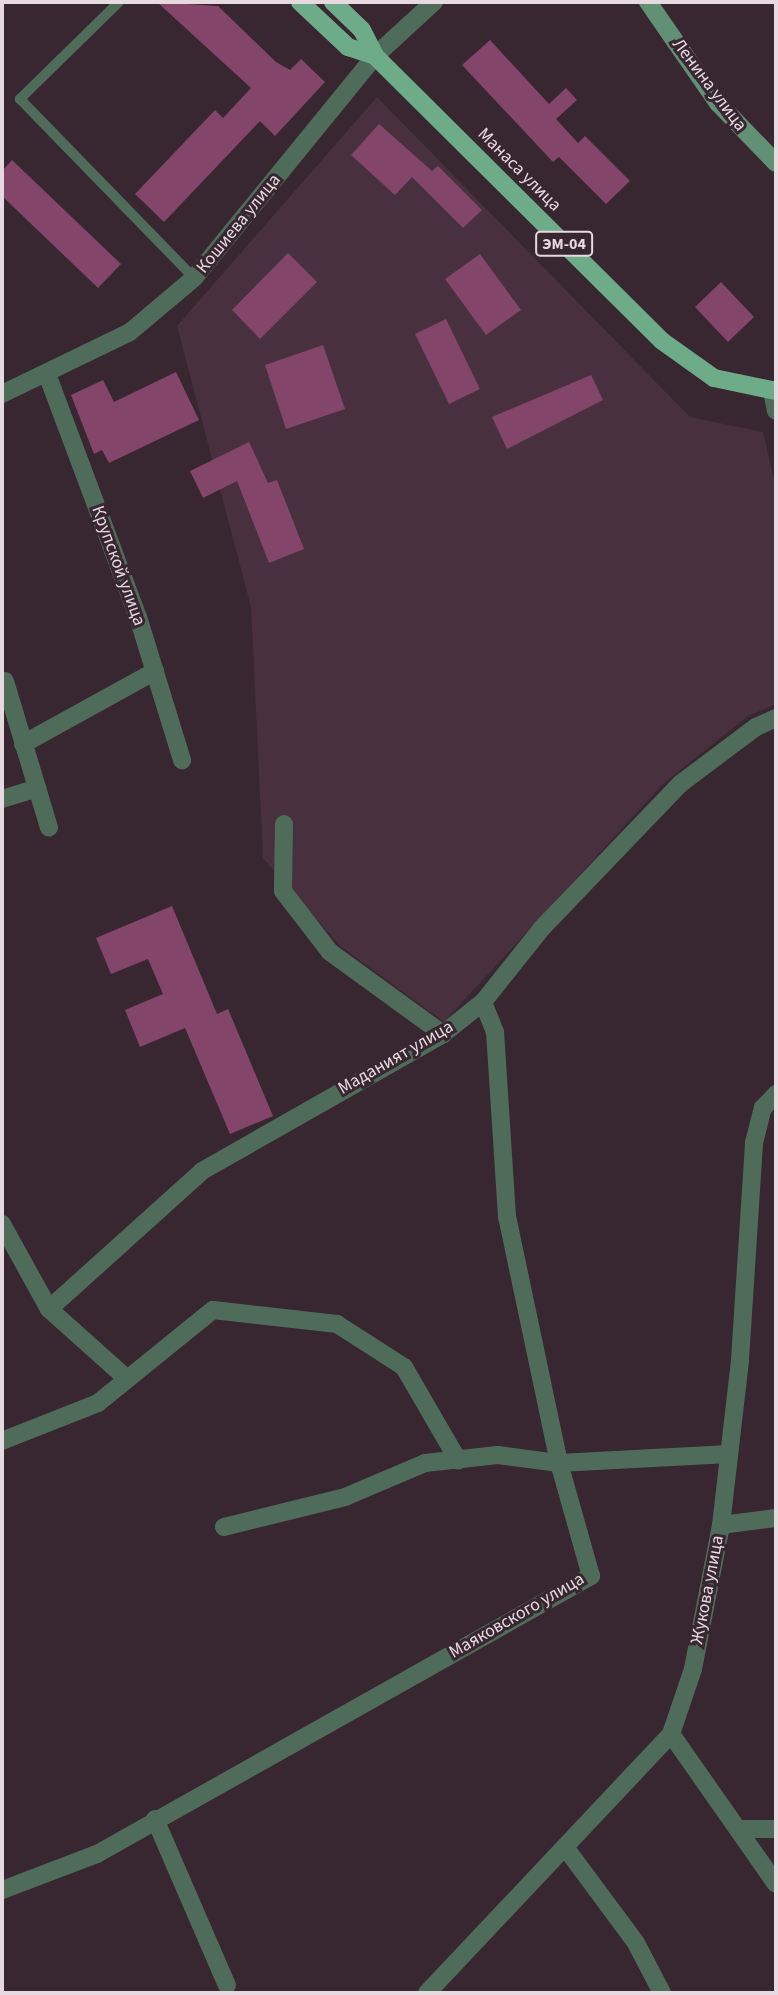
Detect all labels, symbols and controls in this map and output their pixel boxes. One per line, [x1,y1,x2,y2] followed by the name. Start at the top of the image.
[667,34,751,136] street label: Ленина улица
[473,124,565,216] street label: Манаса улица
[192,170,286,278] street label: Кошиева улица
[534,232,594,256] road number: ЭМ-04
[86,503,150,629] street label: Крупской улица
[335,1016,457,1100] street label: Маданият улица
[687,1534,729,1646] street label: Жукова улица
[445,1568,589,1664] street label: Маяковского улица

